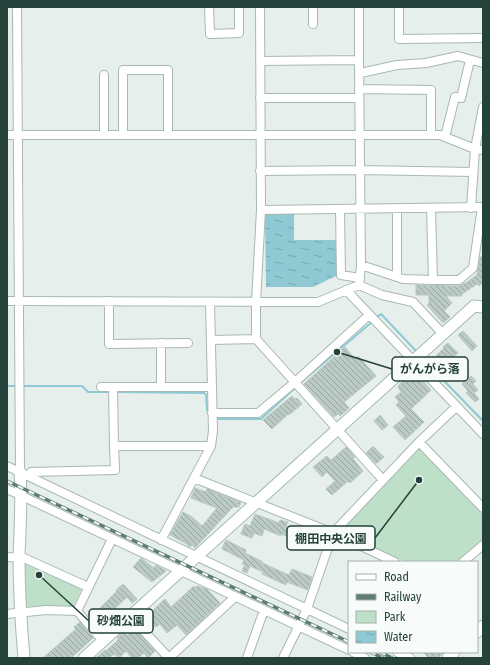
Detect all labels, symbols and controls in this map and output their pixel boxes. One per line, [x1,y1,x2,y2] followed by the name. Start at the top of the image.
[392,357,468,381] callout: がんがら落
[400,362,460,376] text: がんがら落
[287,526,375,550] callout: 棚田中央公園
[295,532,367,546] text: 棚田中央公園
[348,561,478,653] legend
[384,570,409,584] text: Road
[384,590,422,604] text: Railway
[89,609,153,633] callout: 砂畑公園
[384,610,406,624] text: Park
[96,614,145,628] text: 砂畑公園
[384,630,413,644] text: Water

